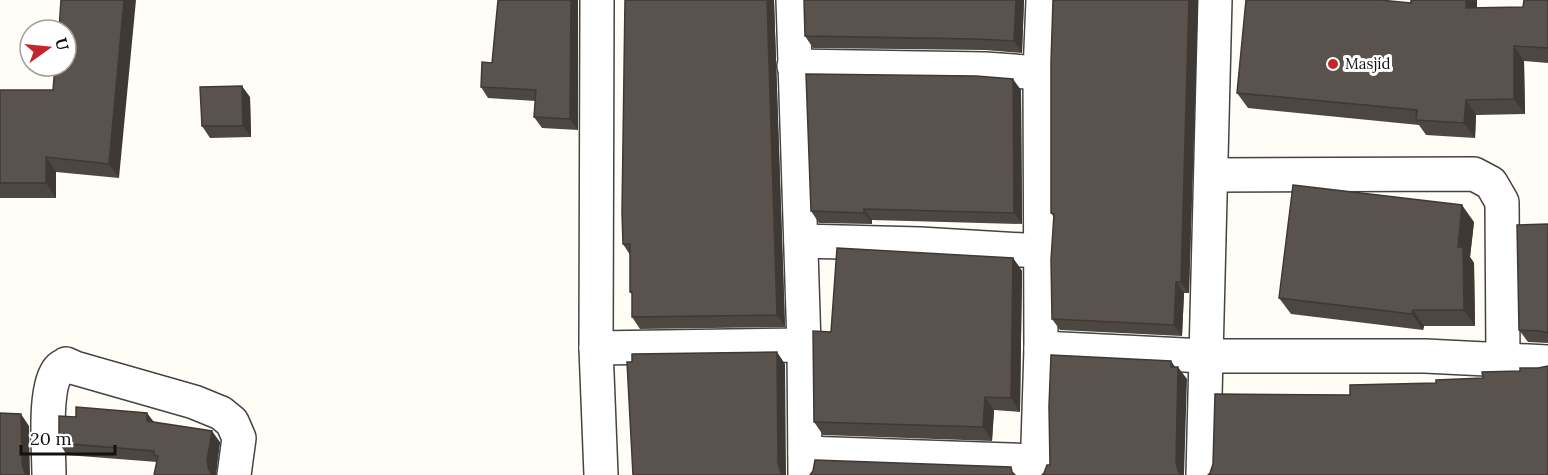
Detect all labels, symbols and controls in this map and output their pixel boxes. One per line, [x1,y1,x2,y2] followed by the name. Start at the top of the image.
[18,18,78,78] north arrow
[51,36,74,53] text: U
[1345,54,1391,73] place label: Masjid
[1326,57,1340,71] marker: Masjid
[21,418,116,456] scale bar
[30,427,72,450] text: 20 m

